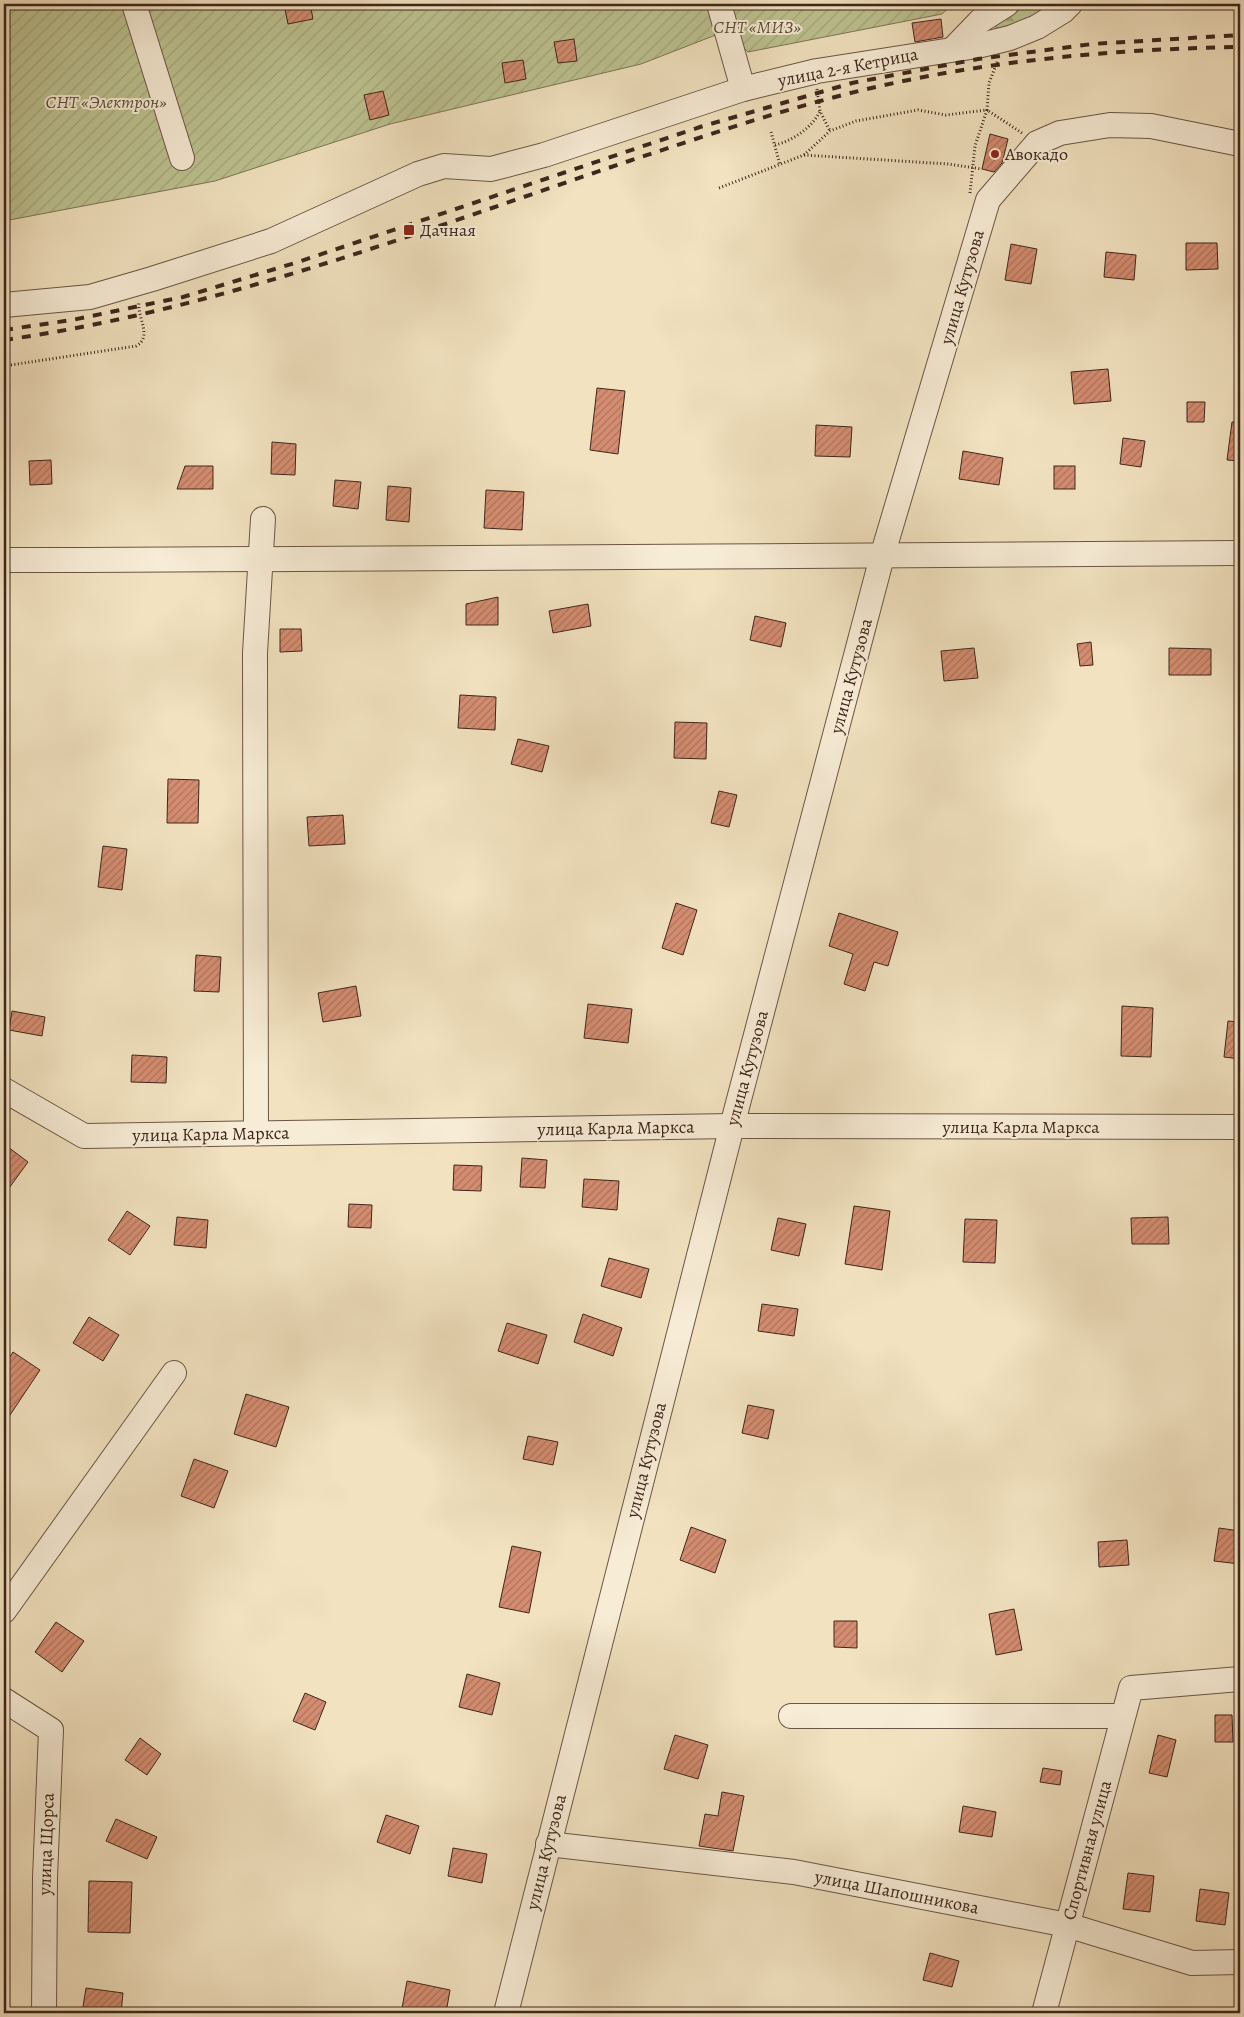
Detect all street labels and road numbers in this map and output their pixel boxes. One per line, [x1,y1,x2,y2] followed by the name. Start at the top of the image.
[775,42,921,93] street label: улица 2-я Кетрица
[934,226,990,348] street label: улица Кутузова
[824,615,878,737] street label: улица Кутузова
[720,1007,774,1129] street label: улица Кутузова
[536,1115,695,1141] street label: улица Карла Маркса
[941,1115,1100,1139] street label: улица Карла Маркса
[131,1121,290,1147] street label: улица Карла Маркса
[620,1399,672,1521] street label: улица Кутузова
[1057,1777,1117,1923] street label: Спортивная улица
[520,1791,572,1913] street label: улица Кутузова
[32,1792,60,1897] street label: улица Щорса
[812,1864,982,1920] street label: улица Шапошникова

